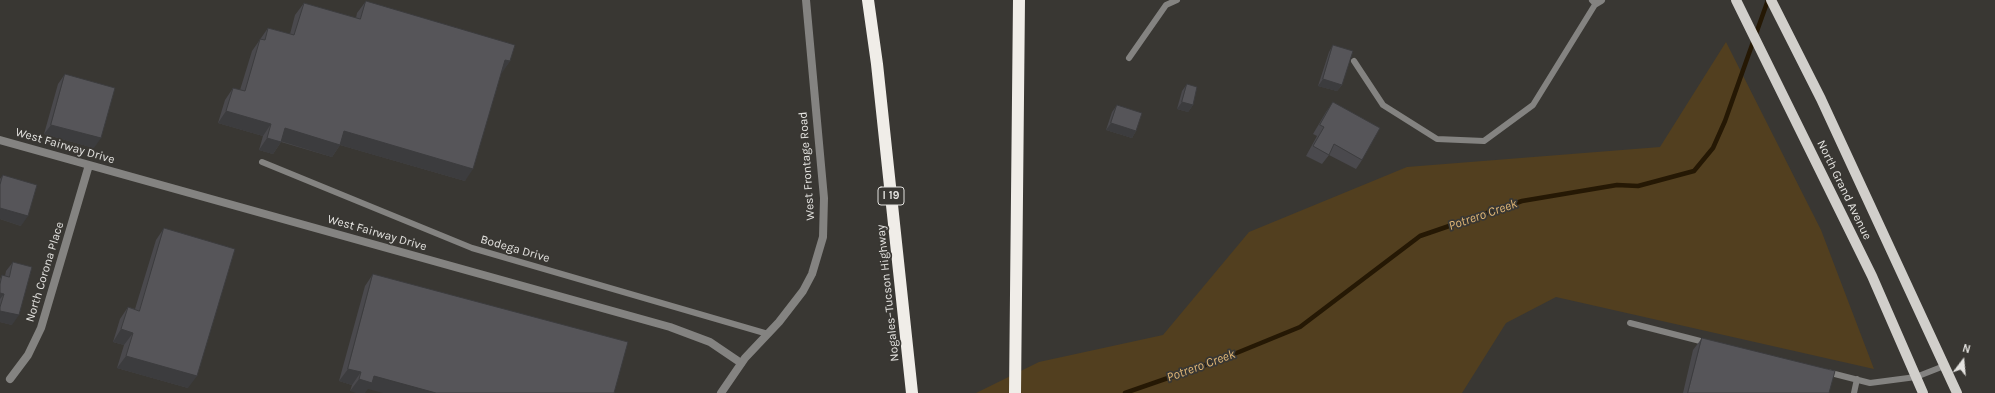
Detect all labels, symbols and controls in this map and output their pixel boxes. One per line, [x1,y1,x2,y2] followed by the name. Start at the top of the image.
[796,111,818,221] street label: West Frontage Road
[14,125,116,167] street label: West Fairway Drive
[1814,138,1874,242] street label: North Grand Avenue
[878,187,904,205] road number: I 19
[1447,196,1519,234] water label: Potrero Creek
[326,212,428,254] street label: West Fairway Drive
[23,220,67,324] street label: North Corona Place
[874,224,902,362] street label: Nogales–Tucson Highway
[479,232,551,266] street label: Bodega Drive
[1943,341,1983,381] north arrow
[1961,342,1972,356] text: N
[1165,346,1237,386] water label: Potrero Creek

